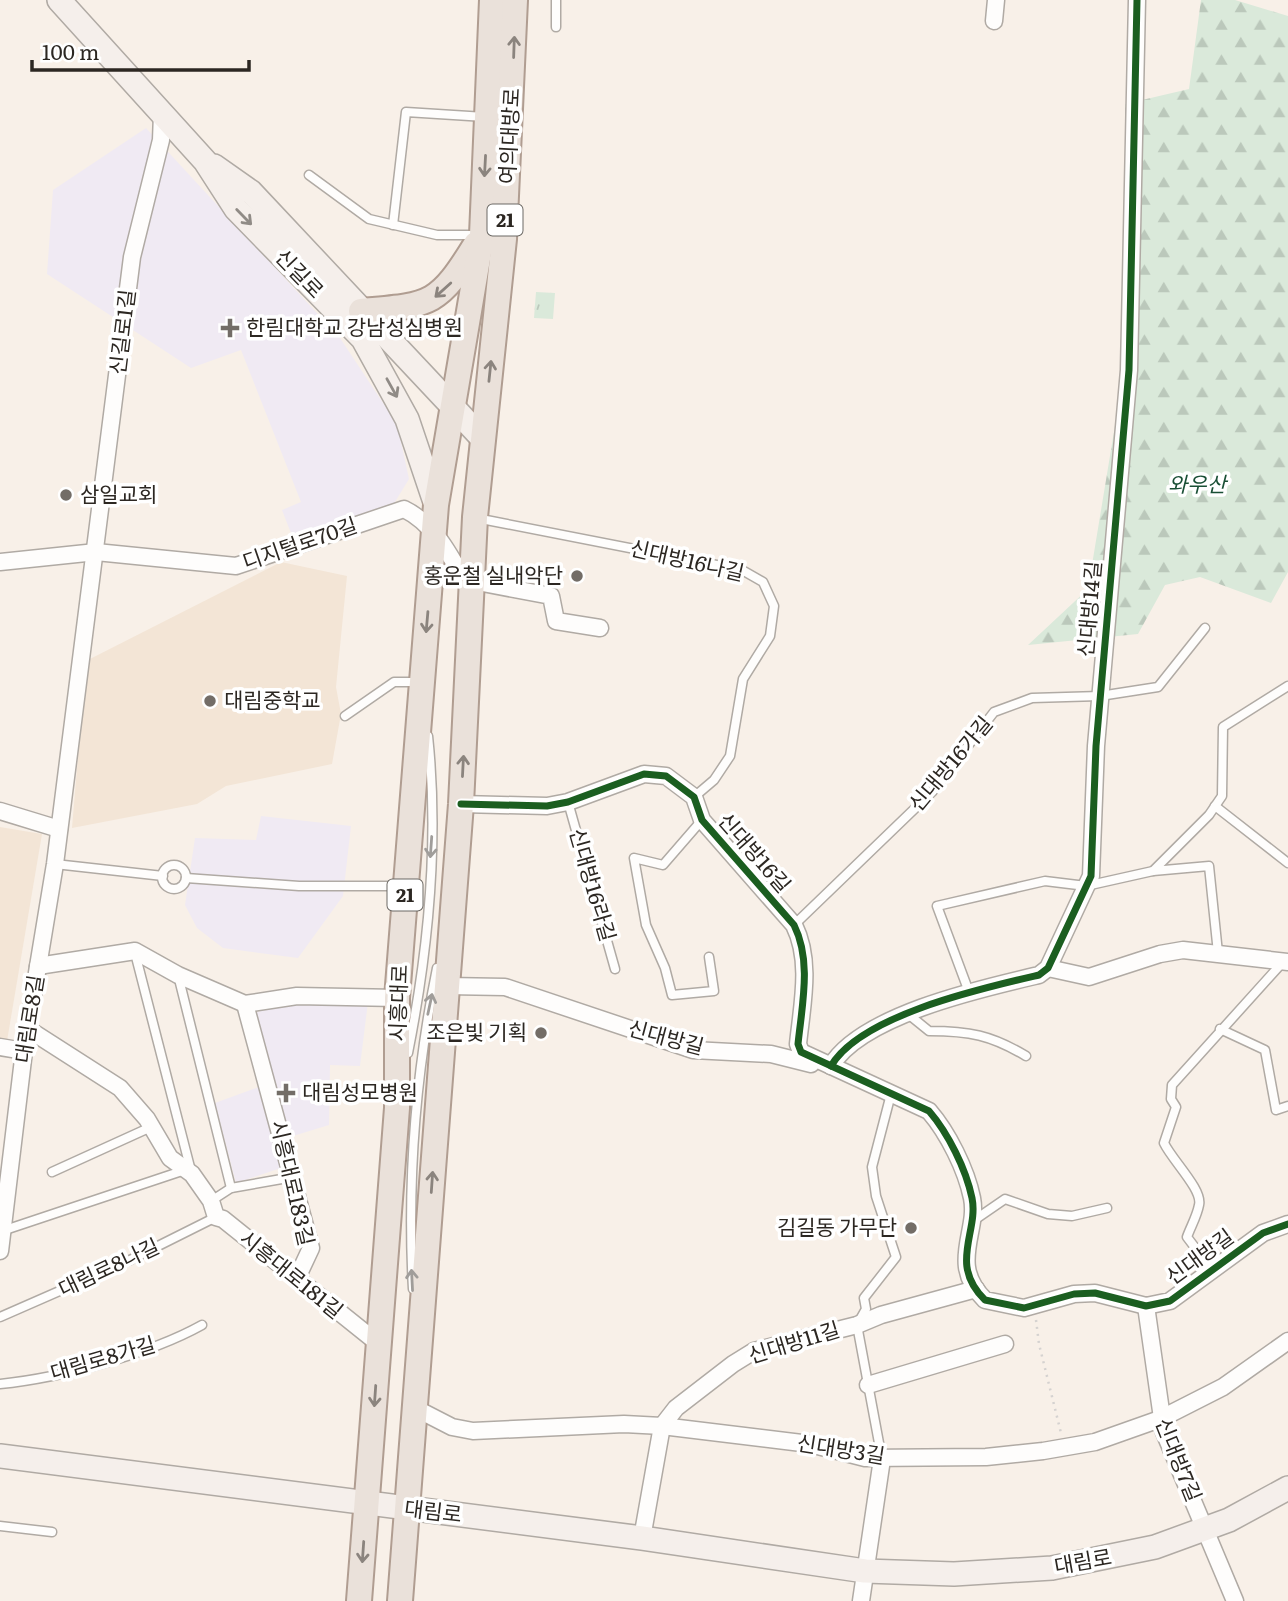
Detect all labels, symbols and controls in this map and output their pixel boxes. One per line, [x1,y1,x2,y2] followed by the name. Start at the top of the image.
[32,28,248,72] scale bar
[42,35,99,66] text: 100 m
[507,36,520,59] one-way arrow
[489,87,526,185] street label: 여의대방로
[479,154,492,177] one-way arrow
[488,204,522,235] road number: 21
[235,208,252,225] one-way arrow
[270,241,332,304] street label: 신길로
[434,282,452,298] one-way arrow
[100,287,141,376] street label: 신길로1길
[246,310,463,341] place label: 한림대학교 강남성심병원
[220,318,240,338] marker: 한림대학교 강남성심병원
[484,361,497,383] one-way arrow
[386,377,399,398] one-way arrow
[1168,467,1229,498] park label: 와우산
[80,477,157,508] place label: 삼일교회
[58,487,74,503] marker: 삼일교회
[238,508,361,576] street label: 디지털로70길
[627,530,748,587] street label: 신대방16나길
[424,558,563,589] place label: 홍운철 실내악단
[1068,559,1107,658] street label: 신대방14길
[569,568,585,584] marker: 홍운철 실내악단
[420,611,433,633] one-way arrow
[224,683,321,714] place label: 대림중학교
[202,693,218,709] marker: 대림중학교
[900,708,998,817] street label: 신대방16가길
[456,755,469,778] one-way arrow
[712,805,799,898] street label: 신대방16길
[563,824,625,945] street label: 신대방16라길
[424,836,437,859] one-way arrow
[388,880,422,911] road number: 21
[380,964,413,1042] street label: 시흥대로
[5,972,50,1065] street label: 대림로8길
[423,993,437,1016] one-way arrow
[625,1011,708,1061] street label: 신대방길
[426,1015,527,1046] place label: 조은빛 기획
[533,1025,549,1041] marker: 조은빛 기획
[302,1075,418,1106] place label: 대림성모병원
[276,1083,296,1103] marker: 대림성모병원
[265,1117,324,1248] street label: 시흥대로183길
[426,1171,439,1194] one-way arrow
[777,1210,897,1241] place label: 김길동 가무단
[903,1220,919,1236] marker: 김길동 가무단
[1158,1220,1239,1290] street label: 신대방길
[234,1222,351,1325] street label: 시흥대로181길
[52,1229,164,1303] street label: 대림로8나길
[406,1268,419,1291] one-way arrow
[744,1312,843,1369] street label: 신대방11길
[46,1327,159,1386] street label: 대림로8가길
[368,1384,381,1406] one-way arrow
[1149,1412,1211,1506] street label: 신대방7길
[795,1425,888,1470] street label: 신대방3길
[403,1491,464,1528] street label: 대림로
[1051,1539,1114,1580] street label: 대림로
[356,1540,369,1563] one-way arrow

